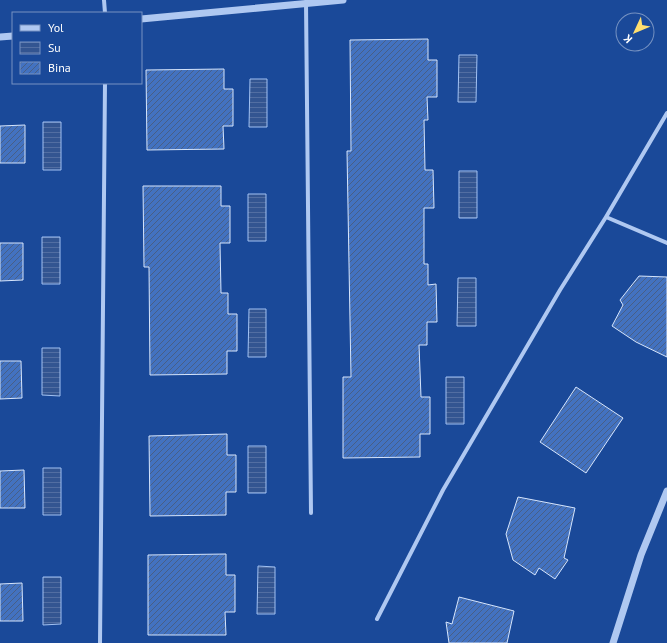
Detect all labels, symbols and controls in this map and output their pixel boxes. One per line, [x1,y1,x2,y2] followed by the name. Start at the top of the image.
[12,12,142,84] legend
[615,12,655,52] north arrow
[48,20,64,35] text: Yol
[620,32,635,46] text: K
[48,40,61,55] text: Su
[48,60,71,75] text: Bina

